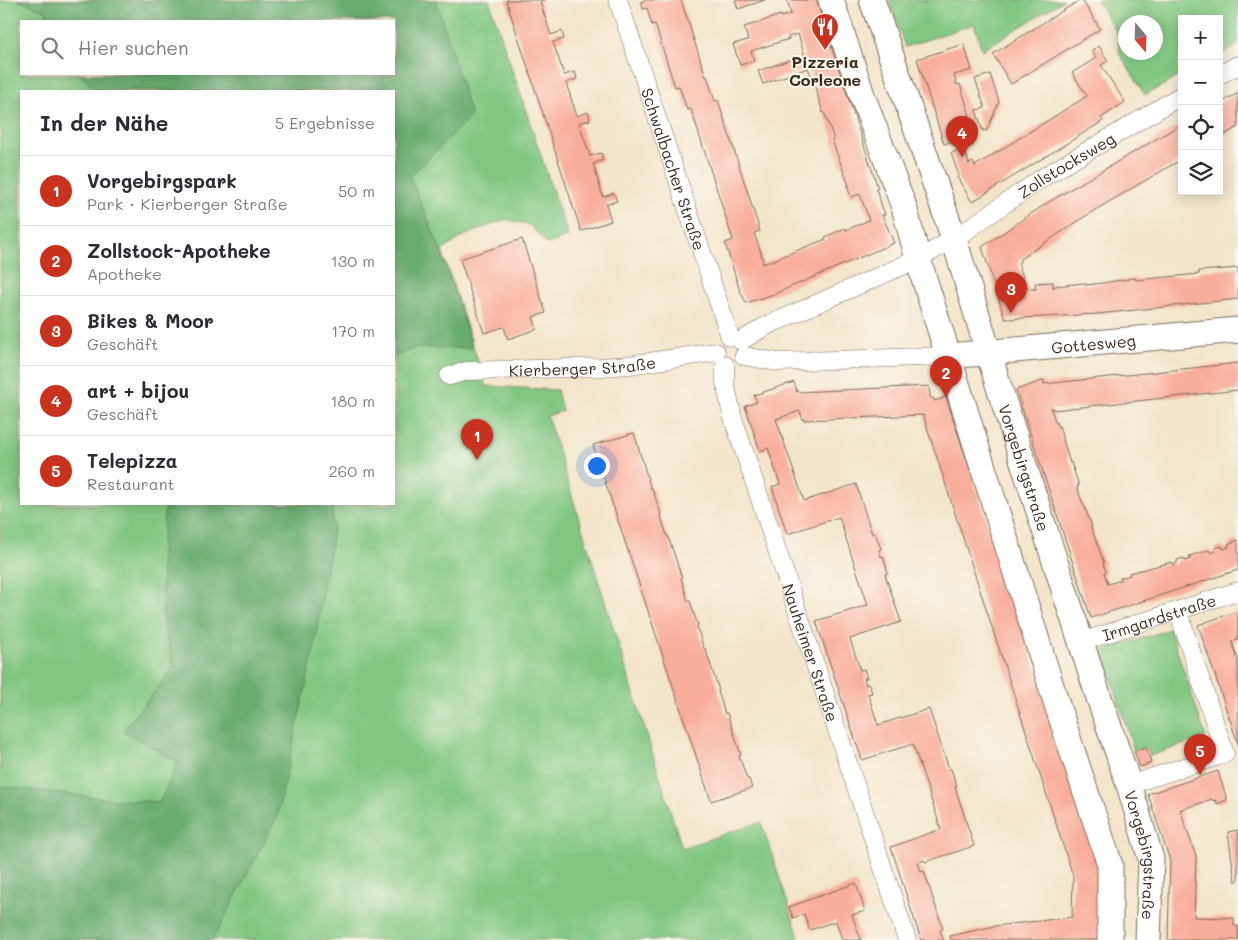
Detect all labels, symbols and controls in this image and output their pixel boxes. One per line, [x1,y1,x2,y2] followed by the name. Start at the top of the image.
[810,12,840,51] restaurant icon: Pizzeria Corleone
[1118,15,1163,60] north arrow
[1178,15,1223,195] map controls
[1178,15,1223,60] button: +
[20,20,395,75] search box
[38,34,66,62] icon: search
[78,35,189,60] text: Hier suchen
[789,51,861,90] place label: Pizzeria Corleone
[1178,60,1223,105] button: −
[637,85,711,253] street label: Schwalbacher Straße
[1178,105,1223,150] button: locate
[40,109,168,136] text: In der Nähe
[275,112,375,133] text: 5 Ergebnisse
[946,116,978,157] pin: 4
[1013,127,1118,202] street label: Zollstocksweg
[1178,150,1223,195] button: layers
[87,168,237,193] text: Vorgebirgspark
[52,180,60,201] text: 1
[338,180,375,201] text: 50 m
[87,193,288,214] text: Park · Kierberger Straße
[87,238,271,263] text: Zollstock-Apotheke
[52,250,60,271] text: 2
[331,250,375,271] text: 130 m
[87,263,162,284] text: Apotheke
[995,272,1027,313] pin: 3
[87,308,214,333] text: Bikes & Moor
[51,320,61,341] text: 3
[331,320,375,341] text: 170 m
[1050,329,1137,357] street label: Gottesweg
[87,333,158,354] text: Geschäft
[508,351,657,380] street label: Kierberger Straße
[930,356,962,397] pin: 2
[87,378,189,403] text: art + bijou
[51,390,61,411] text: 4
[330,390,375,411] text: 180 m
[995,401,1055,534] street label: Vorgebirgstraße
[87,403,158,424] text: Geschäft
[461,419,493,460] pin: 1
[87,448,178,473] text: Telepizza
[584,453,610,479] your location
[51,460,61,481] text: 5
[329,460,375,481] text: 260 m
[87,473,175,494] text: Restaurant
[778,581,844,724] street label: Nauheimer Straße
[1100,588,1218,645] street label: Irmgardstraße
[1184,734,1216,775] pin: 5
[1121,788,1162,920] street label: Vorgebirgstraße

